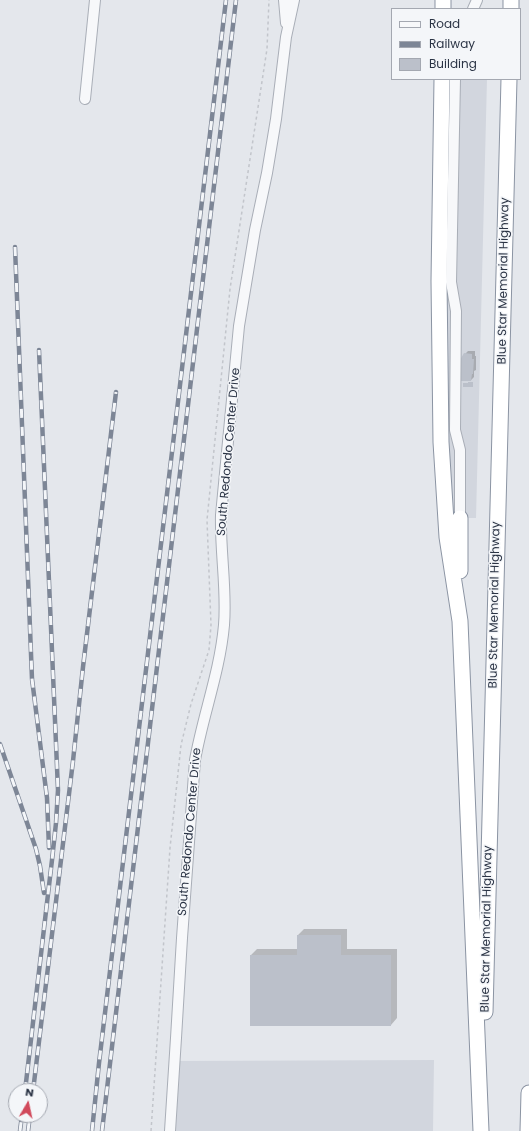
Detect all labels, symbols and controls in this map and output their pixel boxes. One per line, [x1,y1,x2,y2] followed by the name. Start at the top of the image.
[391,8,521,80] legend
[429,15,460,32] text: Road
[429,35,475,52] text: Railway
[429,55,477,72] text: Building
[495,197,513,365] street label: Blue Star Memorial Highway
[214,367,244,537] street label: South Redondo Center Drive
[486,521,504,689] street label: Blue Star Memorial Highway
[175,747,205,917] street label: South Redondo Center Drive
[478,845,496,1013] street label: Blue Star Memorial Highway
[8,1083,48,1123] north arrow
[24,1084,35,1101] text: N

